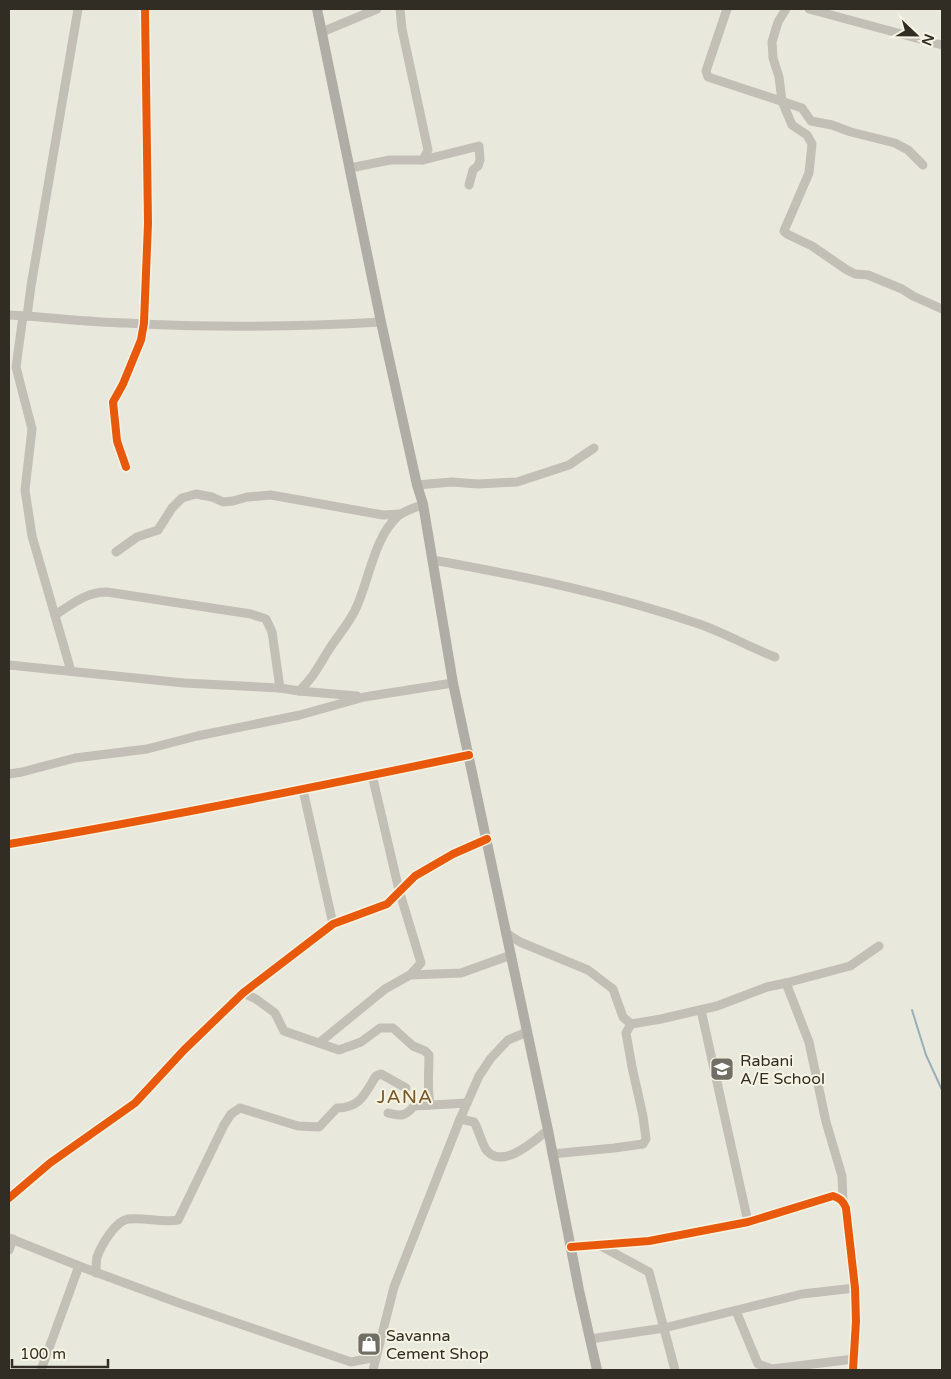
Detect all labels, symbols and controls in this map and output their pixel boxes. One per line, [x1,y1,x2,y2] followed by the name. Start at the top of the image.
[891,10,941,60] north arrow
[918,31,938,48] text: N
[740,1051,825,1089] place label: Rabani A/E School
[709,1056,735,1082] school or university icon: Rabani A/E School
[377,1086,433,1108] district label: JANA
[386,1326,489,1364] place label: Savanna Cement Shop
[356,1331,382,1357] shop icon: Savanna Cement Shop
[12,1336,109,1368] scale bar
[20,1345,66,1363] text: 100 m

